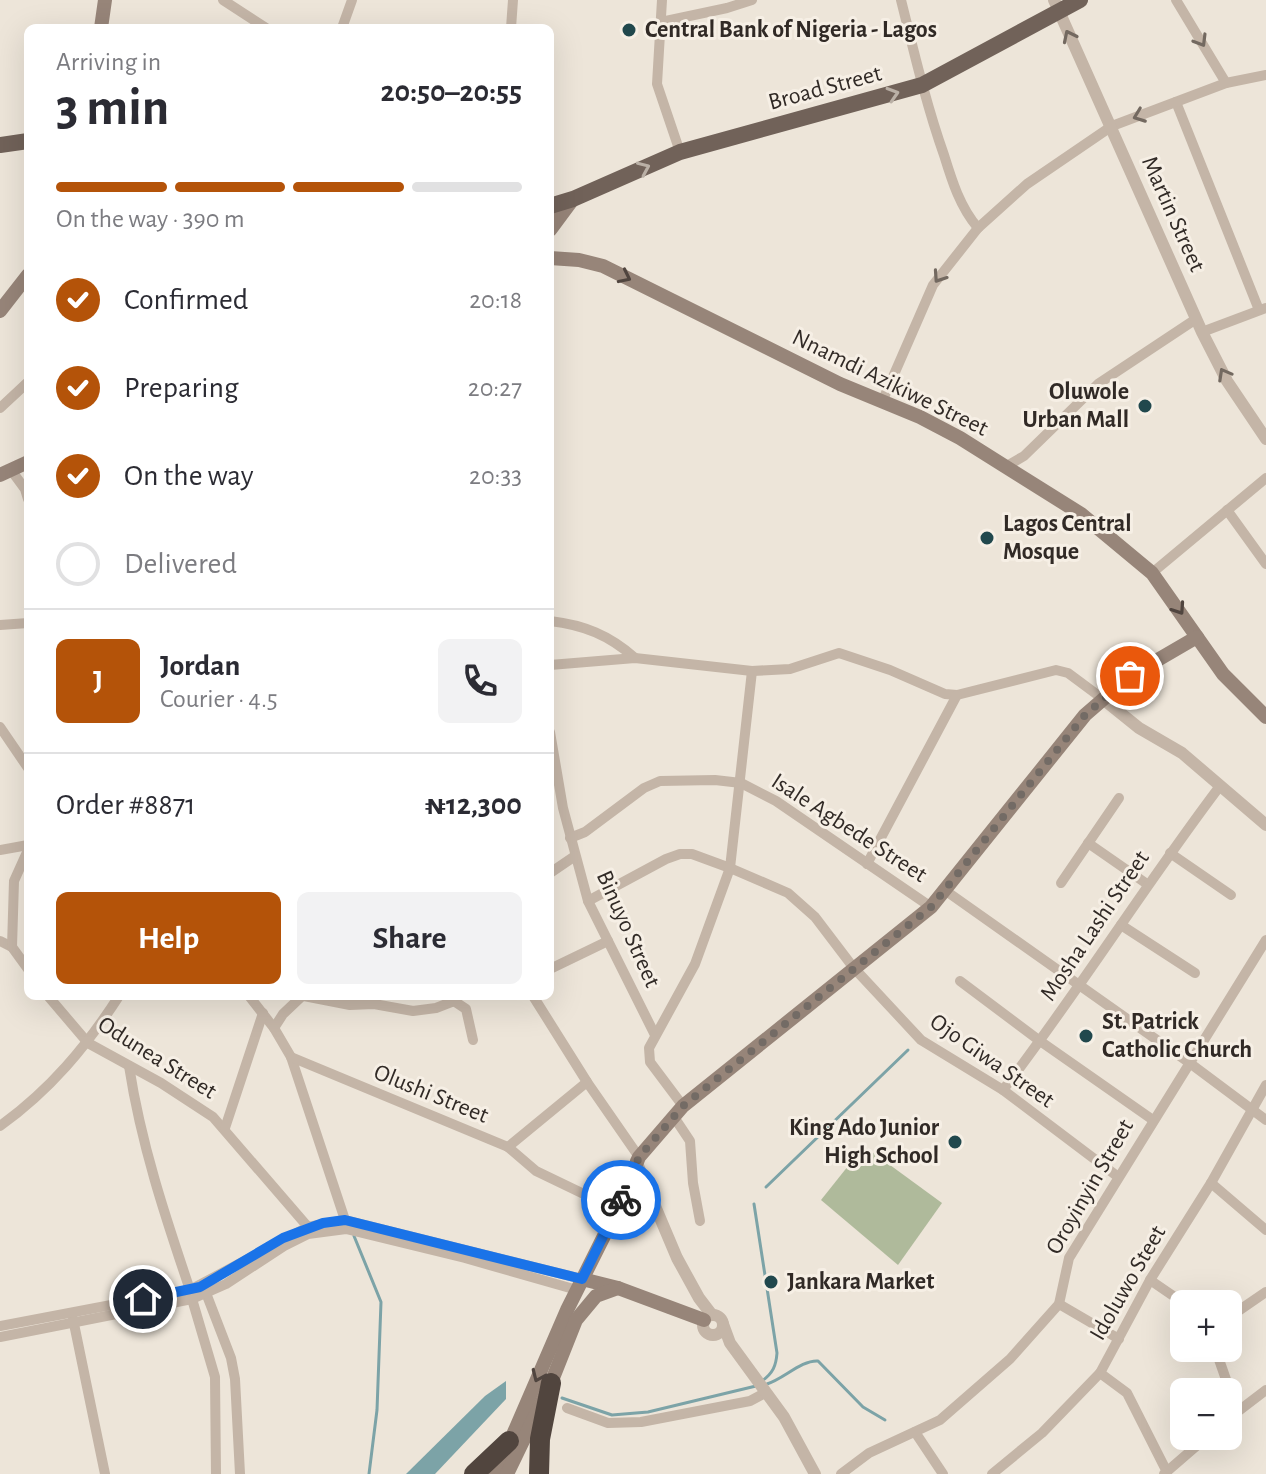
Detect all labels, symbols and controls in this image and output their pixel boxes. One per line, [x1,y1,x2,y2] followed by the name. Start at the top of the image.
[645,18,937,42] place label: Central Bank of Nigeria - Lagos
[620,21,638,39] marker: Central Bank of Nigeria - Lagos
[1063,29,1079,44] one-way arrow
[1191,32,1207,47] one-way arrow
[56,49,161,75] text: Arriving in
[766,61,885,115] street label: Broad Street
[380,77,522,107] text: 20:50–20:55
[56,82,169,134] text: 3 min
[886,87,900,103] one-way arrow
[1133,106,1147,122] one-way arrow
[1137,153,1209,276] street label: Martin Street
[636,161,650,177] one-way arrow
[56,206,244,232] text: On the way · 390 m
[616,267,631,283] one-way arrow
[934,268,949,282] one-way arrow
[56,278,100,322] icon: check
[124,285,248,315] text: Confirmed
[469,287,522,313] text: 20:18
[788,325,992,441] street label: Nnamdi Azikiwe Street
[56,366,100,410] icon: check
[1218,367,1233,382] one-way arrow
[124,373,239,403] text: Preparing
[468,375,522,401] text: 20:27
[1023,380,1129,432] place label: Oluwole Urban Mall
[1136,397,1154,415] marker: Oluwole Urban Mall
[56,454,100,498] icon: check
[124,461,253,491] text: On the way
[469,463,522,489] text: 20:33
[1003,512,1132,564] place label: Lagos Central Mosque
[978,529,996,547] marker: Lagos Central Mosque
[124,549,237,579] text: Delivered
[1169,600,1184,614] one-way arrow
[438,639,522,723] button: phone
[1096,642,1164,710] pin
[160,651,240,681] text: Jordan
[1108,654,1152,698] icon: bag
[93,666,103,696] text: J
[160,686,278,712] text: Courier · 4.5
[767,769,931,887] street label: Isale Agbede Street
[56,790,195,820] text: Order #8871
[425,790,522,820] text: ₦12,300
[1036,846,1154,1005] street label: Mosha Lashi Street
[592,867,665,991] street label: Binuyo Street
[56,892,281,984] button: Help
[297,892,522,984] button: Share
[925,1009,1059,1113] street label: Ojo Giwa Street
[1102,1010,1252,1062] place label: St. Patrick Catholic Church
[94,1012,221,1104] street label: Odunea Street
[1077,1027,1095,1045] marker: St. Patrick Catholic Church
[370,1060,492,1128] street label: Olushi Street
[1042,1115,1138,1259] street label: Oroyinyin Street
[789,1116,940,1168] place label: King Ado Junior High School
[946,1133,964,1151] marker: King Ado Junior High School
[581,1160,661,1240] courier
[599,1178,643,1222] icon: bike
[1086,1221,1171,1344] street label: Idoluwo Steet
[109,1265,177,1333] pin
[787,1270,934,1294] place label: Jankara Market
[762,1273,780,1291] marker: Jankara Market
[121,1277,165,1321] icon: home
[1170,1290,1242,1450] map controls
[1170,1290,1242,1362] button: +
[532,1367,548,1382] one-way arrow
[1170,1378,1242,1450] button: −

